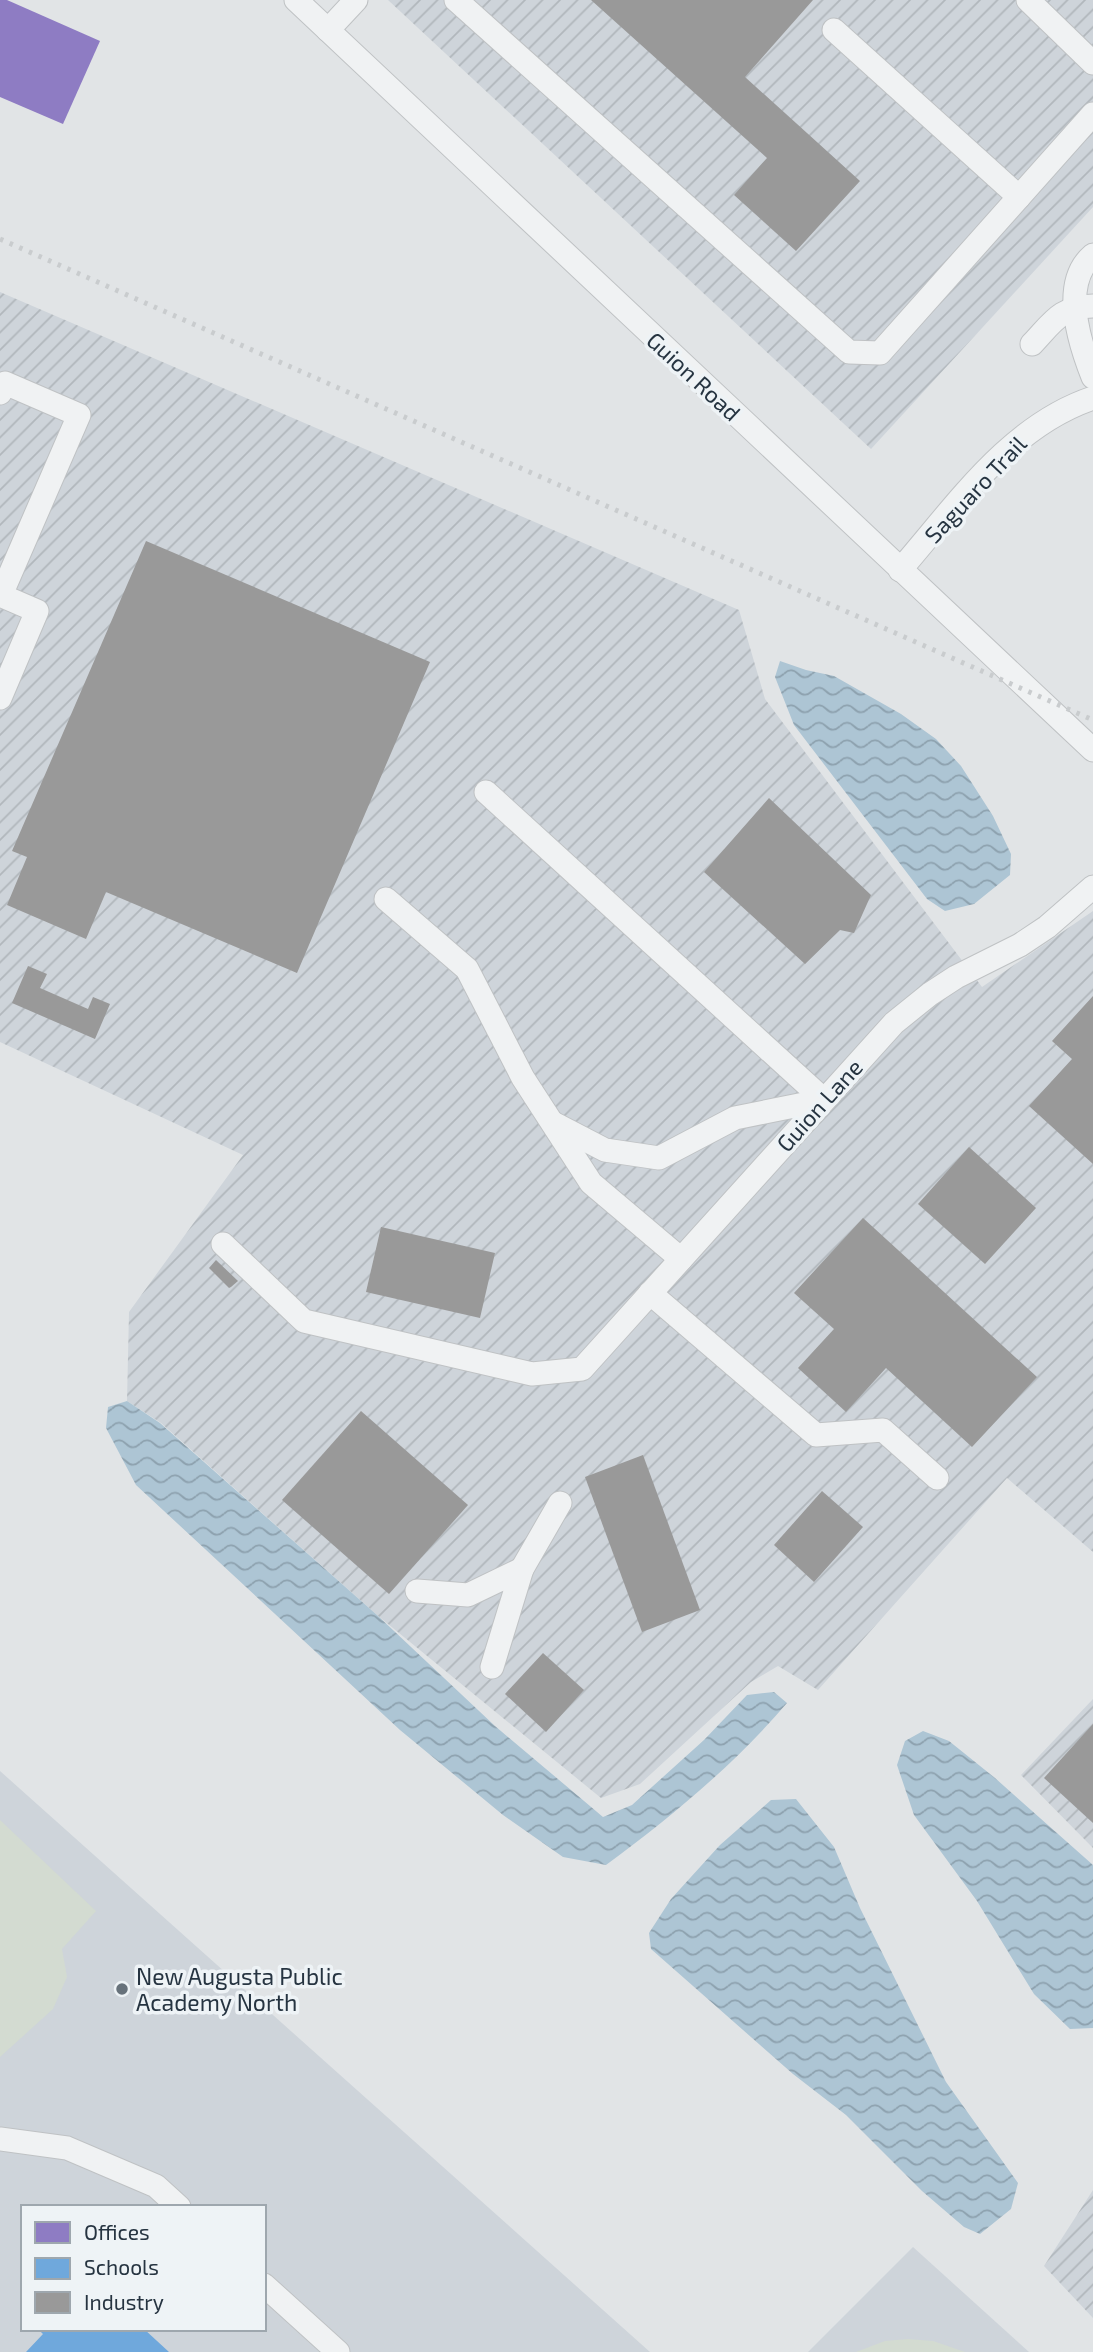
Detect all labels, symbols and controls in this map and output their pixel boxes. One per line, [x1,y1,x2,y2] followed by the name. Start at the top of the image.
[641,326,747,426] street label: Guion Road
[918,429,1032,548] street label: Saguaro Trail
[770,1053,868,1157] street label: Guion Lane
[136,1962,343,2016] place label: New Augusta Public Academy North
[114,1981,130,1997] marker: New Augusta Public Academy North
[21,2205,266,2331] legend
[84,2219,150,2244] text: Offices
[84,2254,159,2279] text: Schools
[84,2289,164,2314] text: Industry

